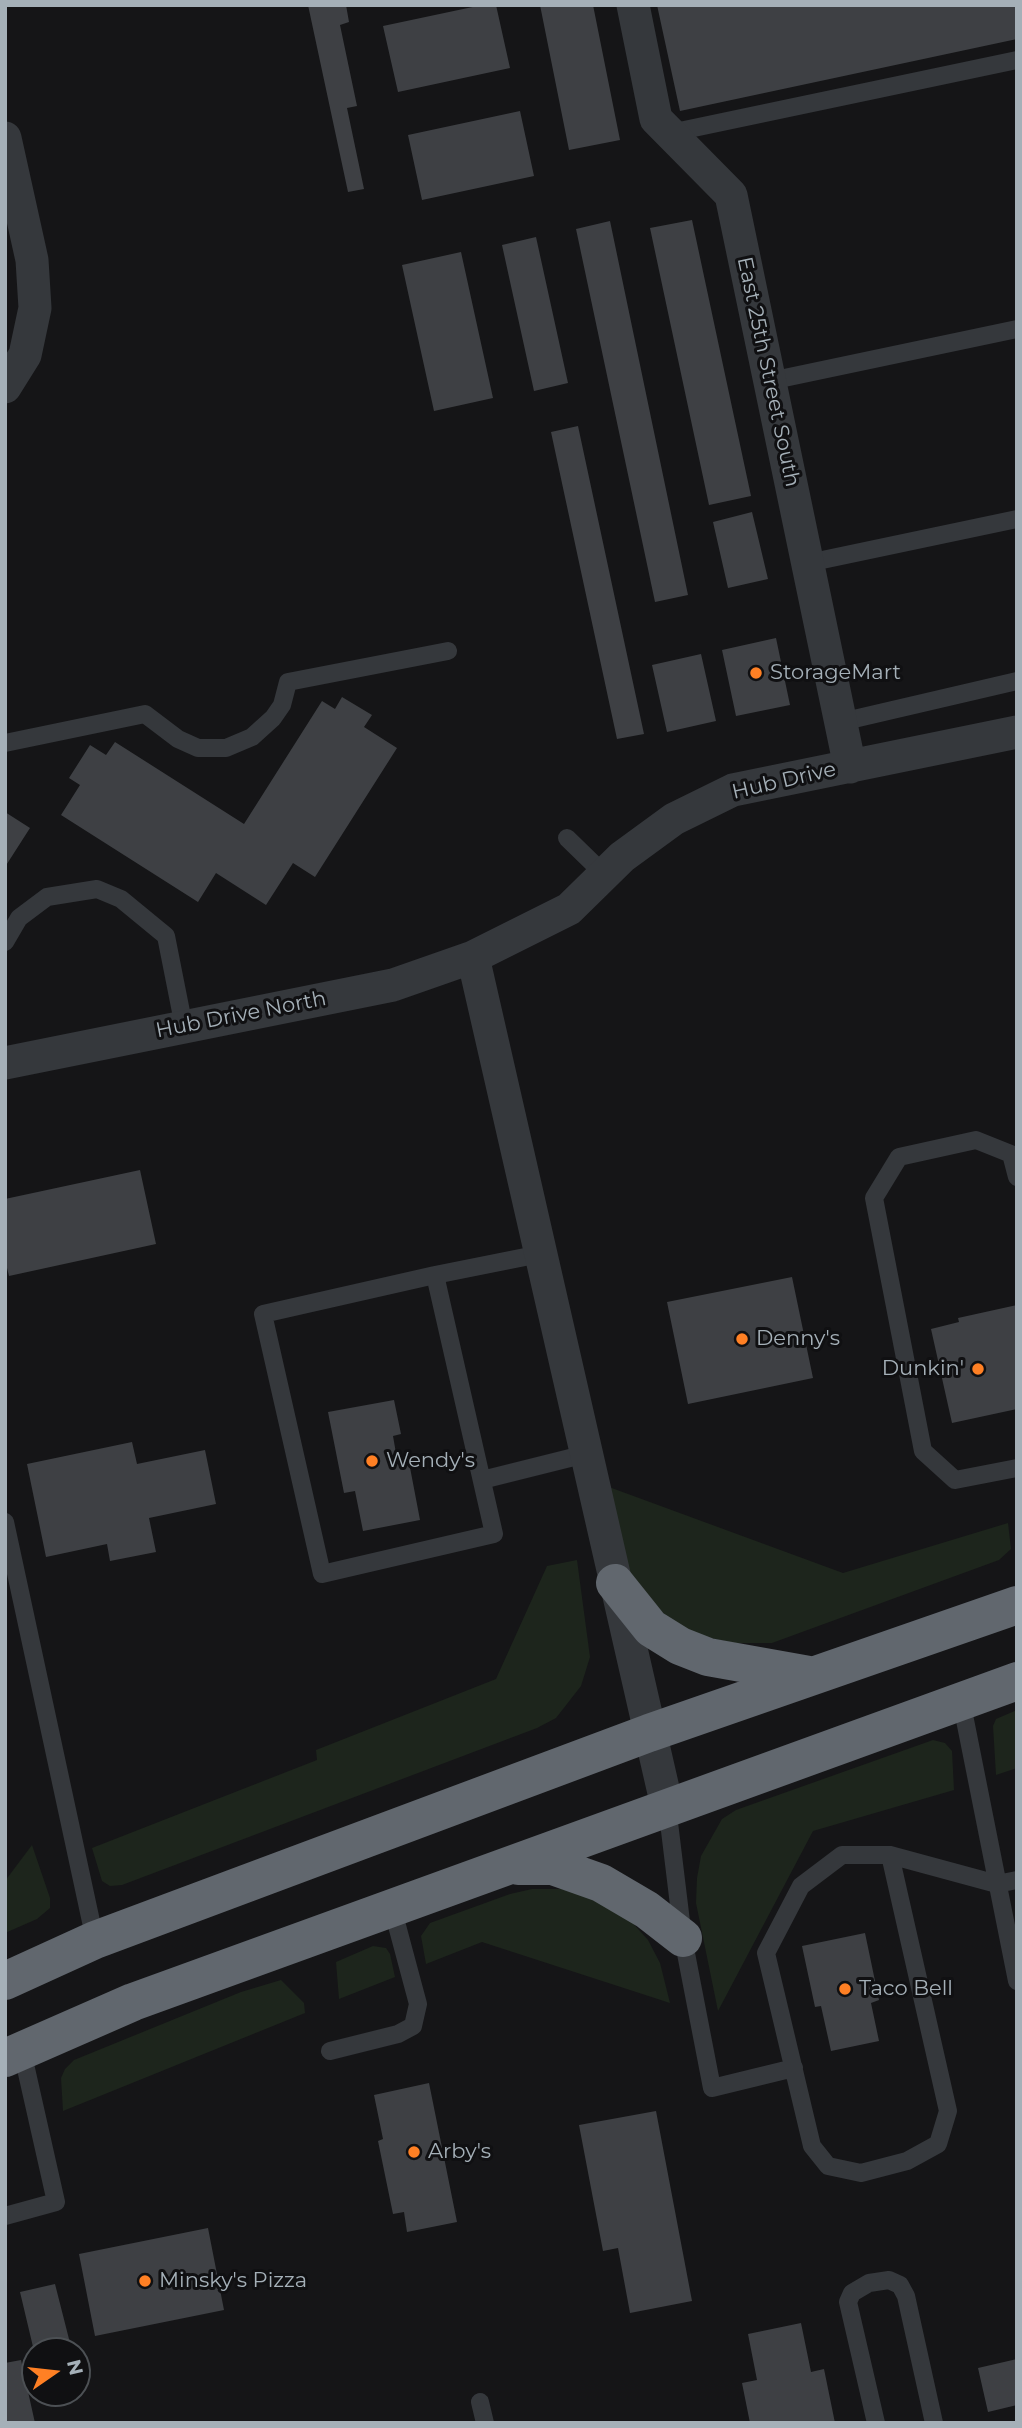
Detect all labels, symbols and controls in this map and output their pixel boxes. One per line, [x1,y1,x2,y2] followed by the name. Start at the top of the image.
[731,255,805,489] street label: East 25th Street South
[770,660,901,686] place label: StorageMart
[748,665,764,681] marker: StorageMart
[730,757,838,805] street label: Hub Drive
[154,986,328,1044] street label: Hub Drive North
[756,1326,840,1352] place label: Denny's
[734,1331,750,1347] marker: Denny's
[882,1356,964,1382] place label: Dunkin'
[970,1361,986,1377] marker: Dunkin'
[386,1448,475,1474] place label: Wendy's
[364,1453,380,1469] marker: Wendy's
[859,1976,953,2002] place label: Taco Bell
[837,1981,853,1997] marker: Taco Bell
[428,2139,491,2165] place label: Arby's
[406,2144,422,2160] marker: Arby's
[159,2268,307,2294] place label: Minsky's Pizza
[137,2273,153,2289] marker: Minsky's Pizza
[21,2337,91,2407] north arrow
[62,2357,88,2378] text: N

